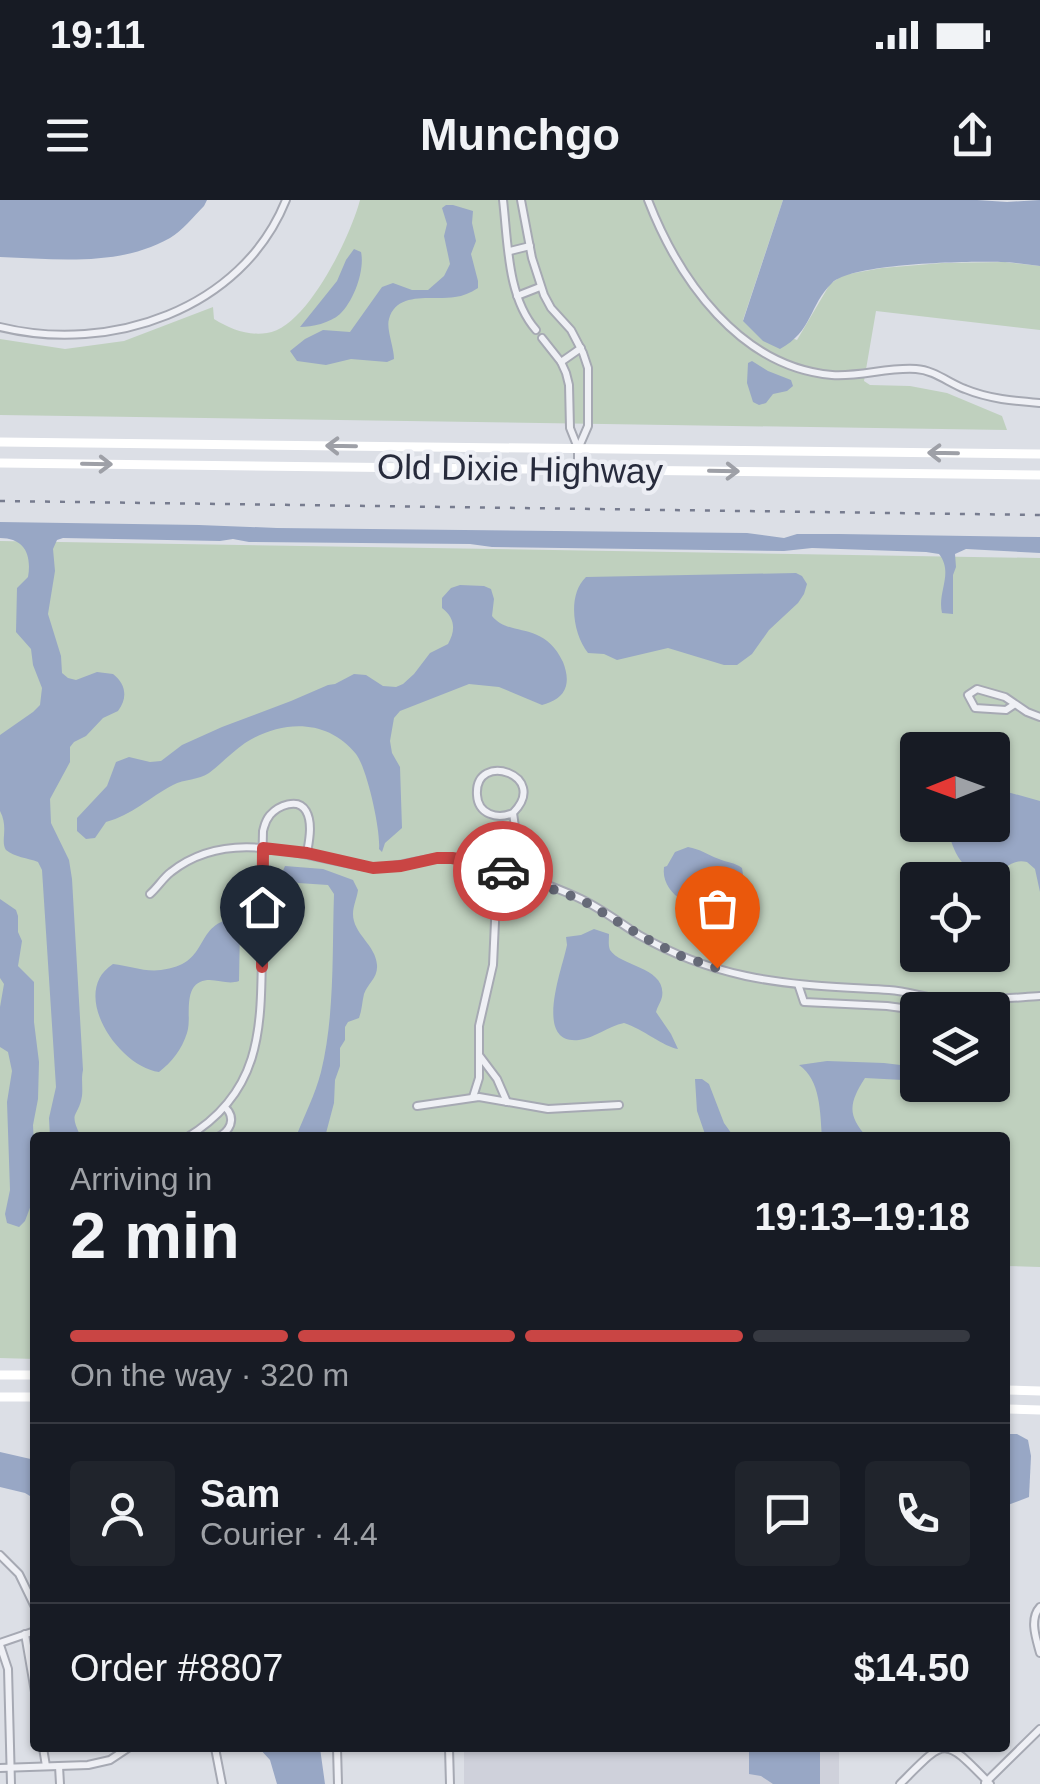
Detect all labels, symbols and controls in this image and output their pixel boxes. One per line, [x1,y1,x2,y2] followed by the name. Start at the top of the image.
[50,14,145,56] text: 19:11
[40,108,95,163] icon: menu
[945,108,1000,163] icon: share
[420,109,620,160] text: Munchgo
[325,437,357,456] one-way arrow
[927,444,959,463] one-way arrow
[377,447,664,491] street label: Old Dixie Highway
[80,454,113,474] one-way arrow
[706,462,739,480] one-way arrow
[900,732,1010,842] north arrow
[900,732,1010,1102] map controls
[453,821,553,921] courier
[476,844,531,899] icon: car
[900,862,1010,972] button: locate
[220,865,305,968] pin
[675,866,760,969] pin
[235,880,290,935] icon: home
[690,881,745,936] icon: bag
[900,992,1010,1102] button: layers
[70,1161,212,1197] text: Arriving in
[754,1196,970,1238] text: 19:13–19:18
[70,1199,240,1272] text: 2 min
[70,1357,349,1393] text: On the way · 320 m
[70,1461,175,1566] button: person
[735,1461,840,1566] button: chat
[865,1461,970,1566] button: phone
[200,1473,280,1515] text: Sam
[200,1516,378,1552] text: Courier · 4.4
[70,1647,283,1689] text: Order #8807
[854,1647,970,1689] text: $14.50

